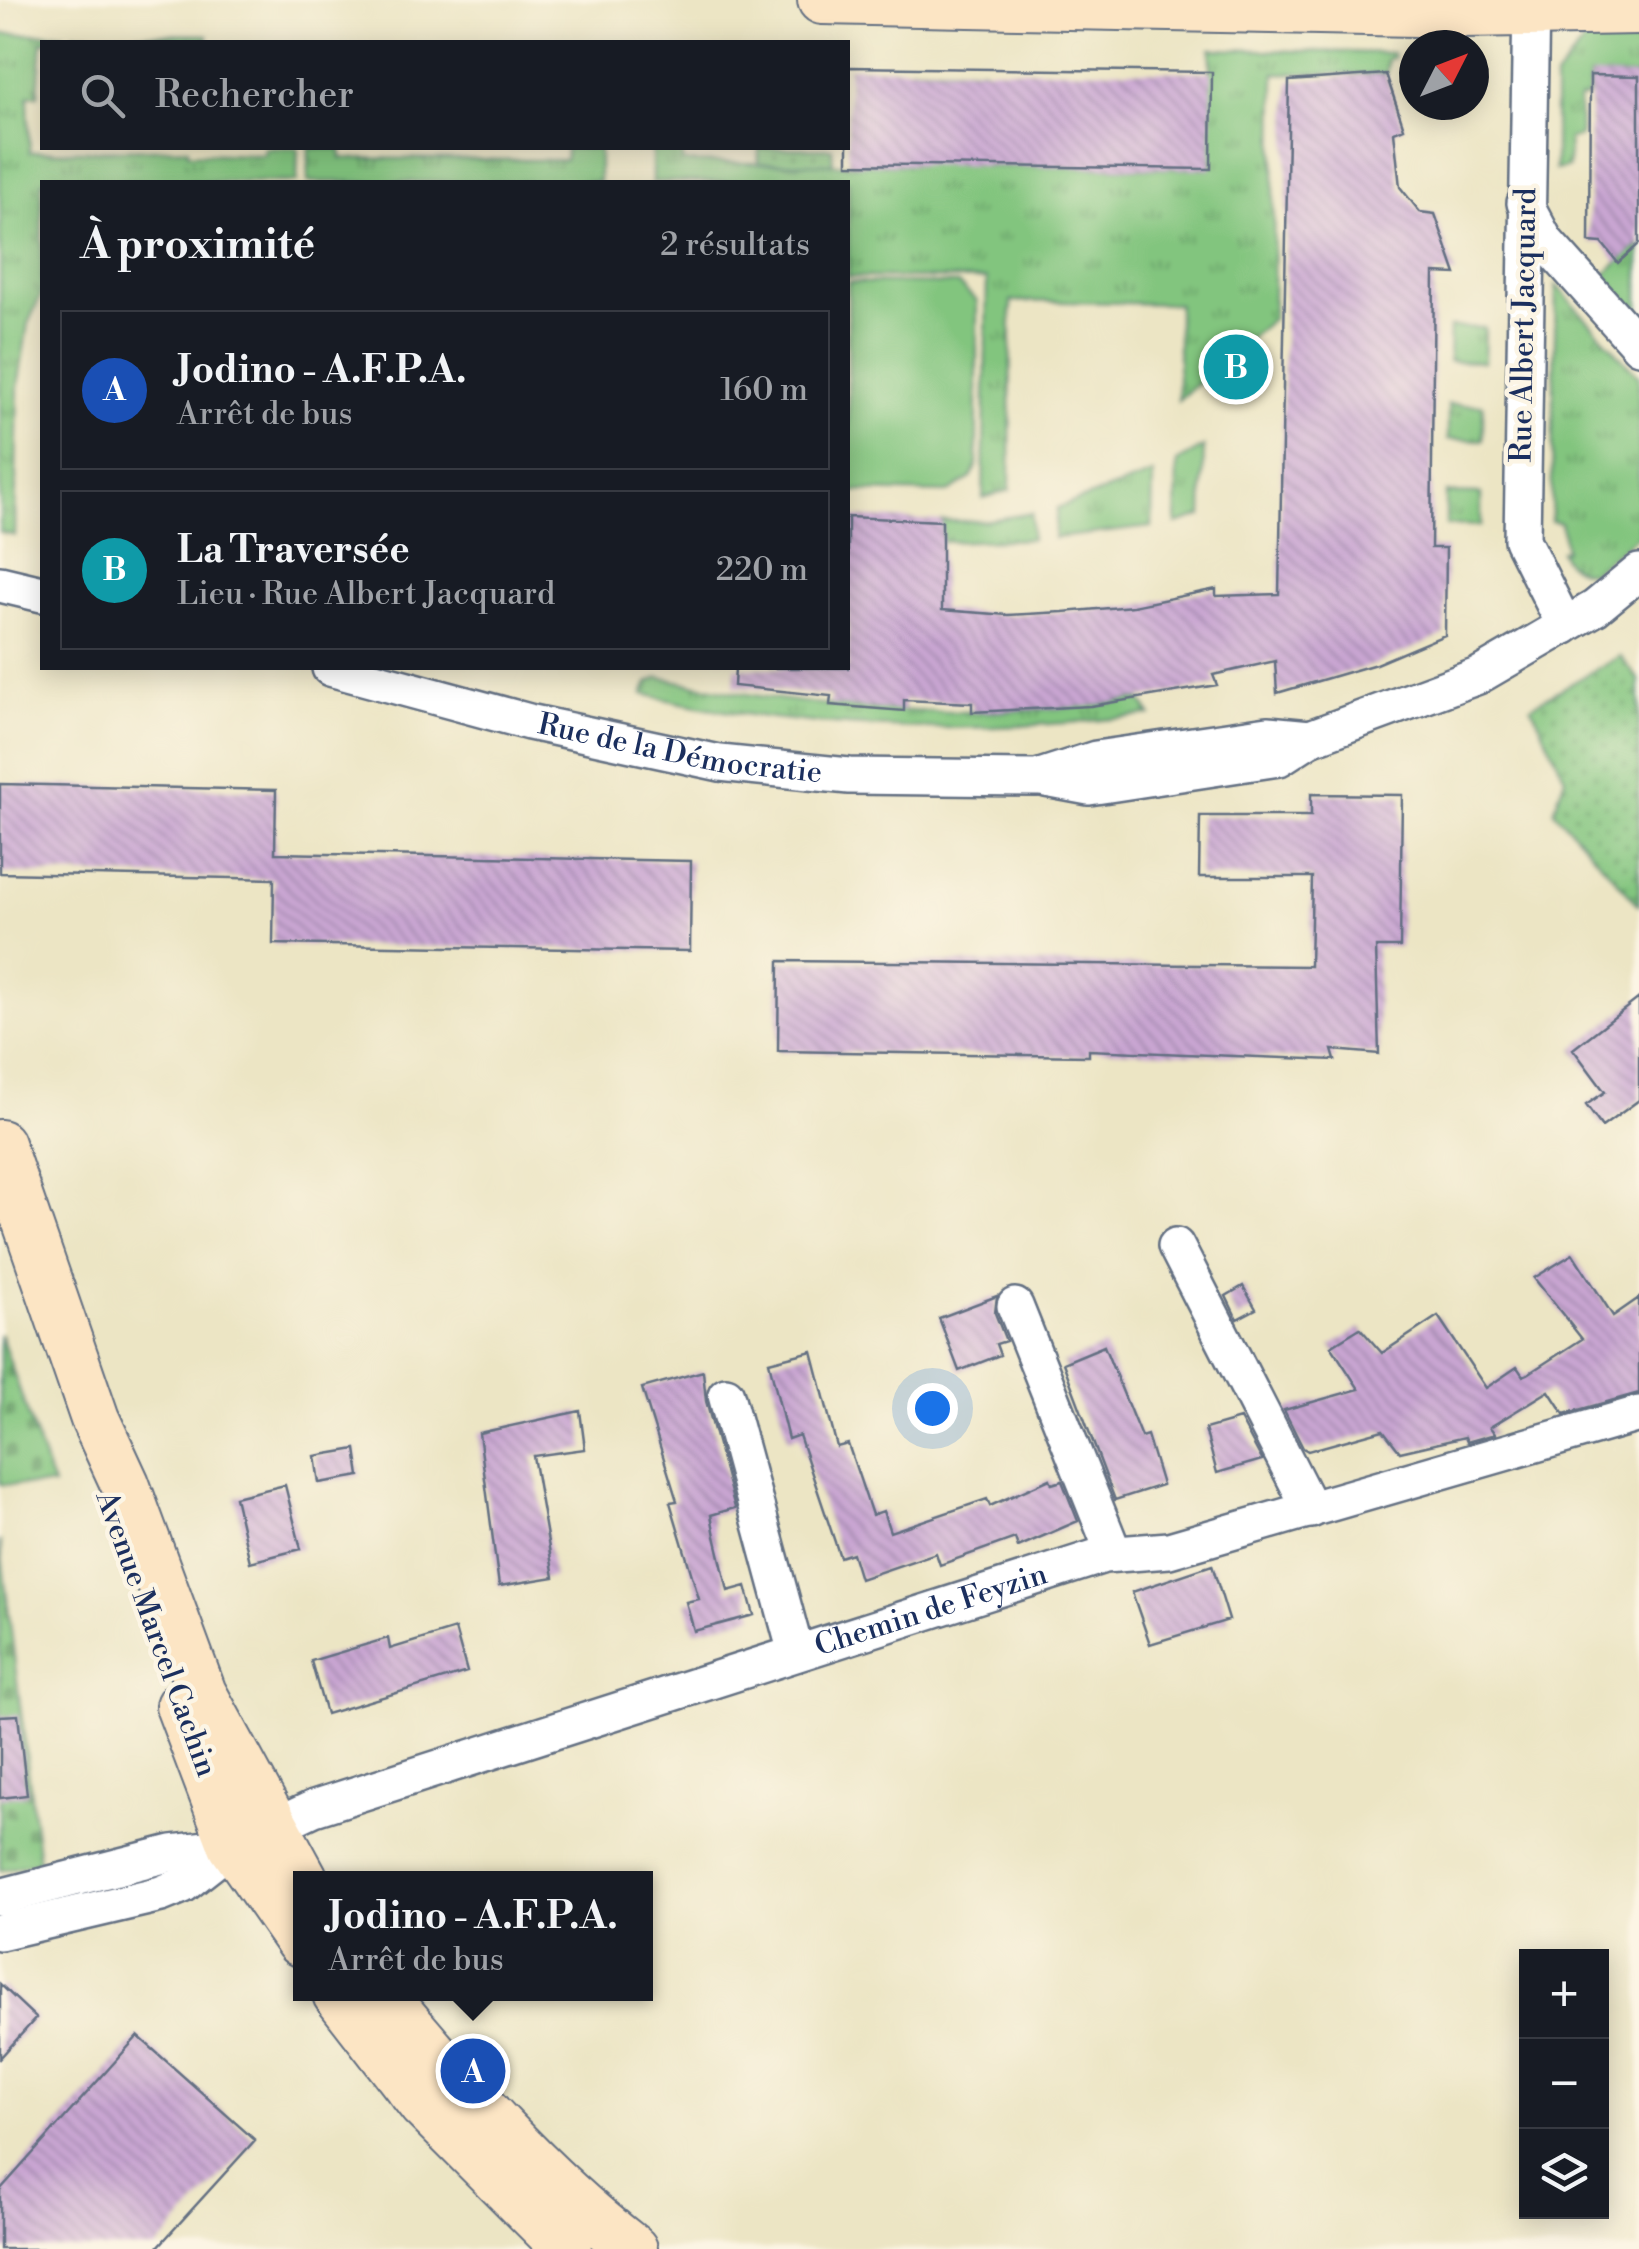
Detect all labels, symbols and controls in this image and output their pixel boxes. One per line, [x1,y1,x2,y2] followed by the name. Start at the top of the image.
[1399,30,1489,120] north arrow
[40,40,850,150] search box
[75,68,130,123] icon: search
[155,72,354,119] text: Rechercher
[1503,187,1545,463] street label: Rue Albert Jacquard
[80,219,315,272] text: À proximité
[660,225,810,265] text: 2 résultats
[1204,330,1268,404] pin: B
[177,347,467,394] text: Jodino - A.F.P.A.
[103,370,126,410] text: A
[720,370,808,410] text: 160 m
[177,394,353,434] text: Arrêt de bus
[177,527,410,574] text: La Traversée
[102,550,127,590] text: B
[716,550,808,590] text: 220 m
[177,574,555,614] text: Lieu · Rue Albert Jacquard
[534,705,824,792] street label: Rue de la Démocratie
[907,1383,958,1434] your location
[86,1485,225,1782] street label: Avenue Marcel Cachin
[810,1555,1052,1665] street label: Chemin de Feyzin
[293,1871,653,2001] popup
[328,1893,618,1940] text: Jodino - A.F.P.A.
[328,1940,504,1980] text: Arrêt de bus
[1519,1949,1609,2219] map controls
[1519,1949,1609,2039] button: +
[440,2034,506,2108] pin: A
[1519,2039,1609,2129] button: −
[1519,2129,1609,2219] button: layers

